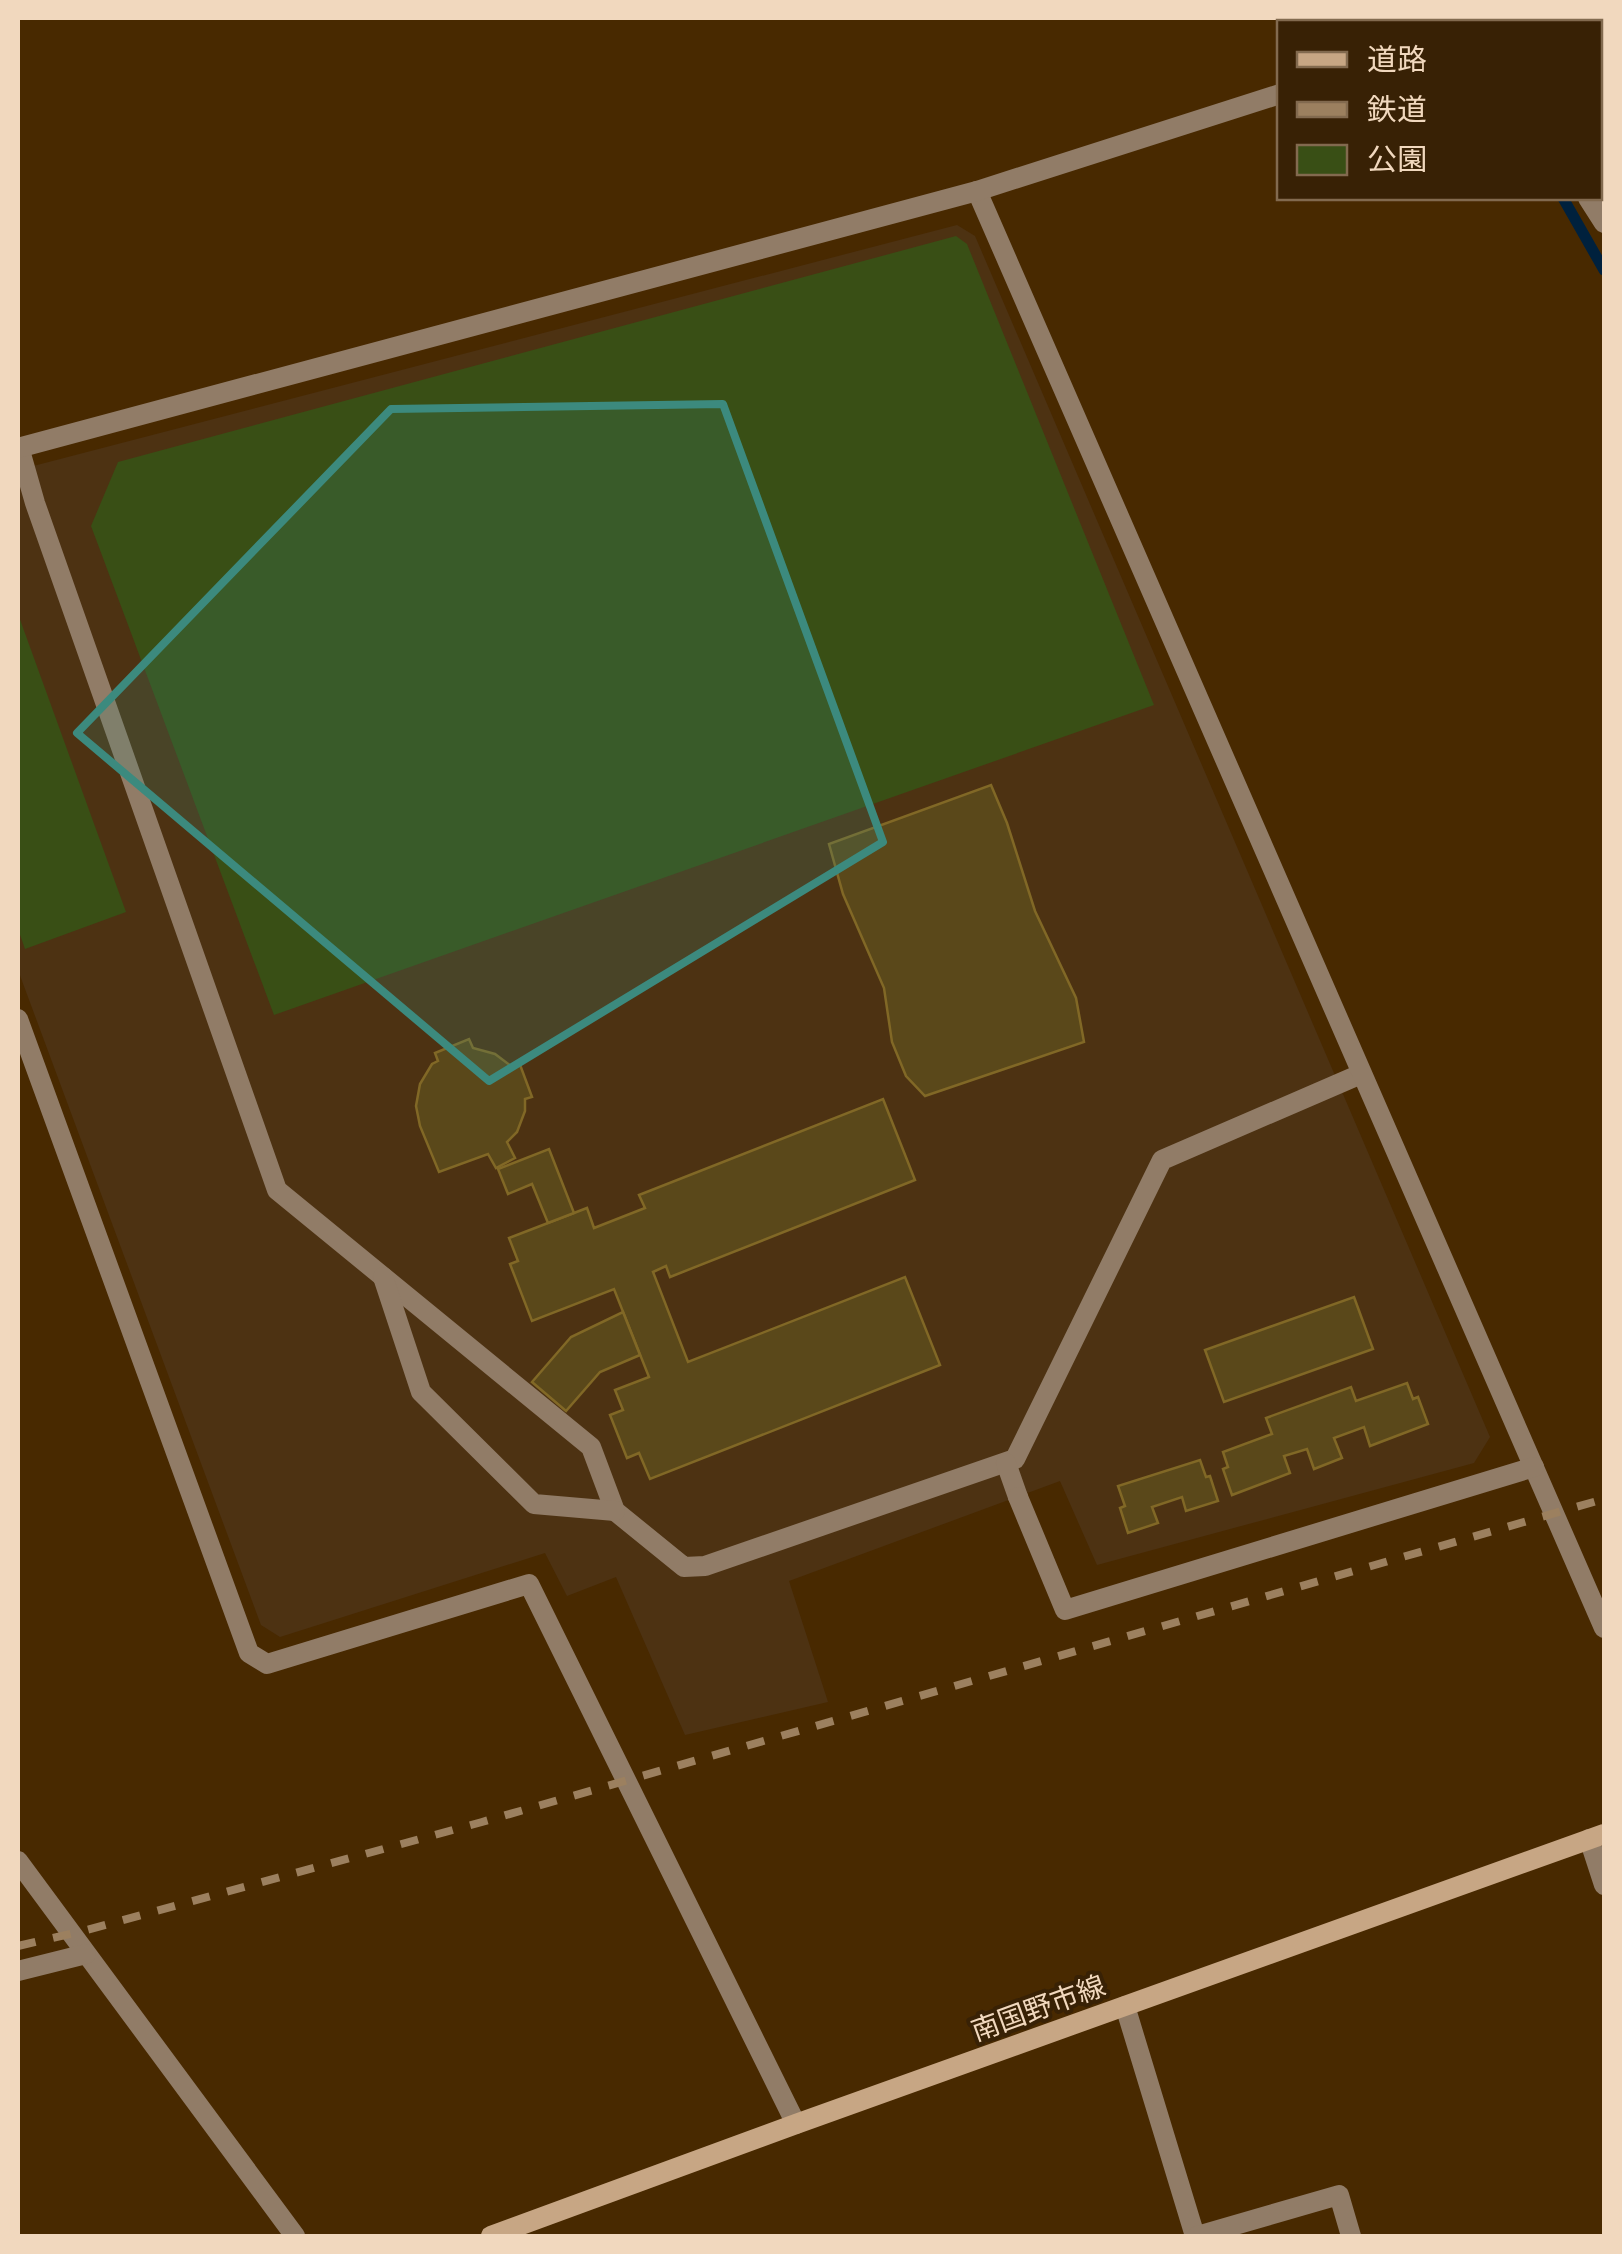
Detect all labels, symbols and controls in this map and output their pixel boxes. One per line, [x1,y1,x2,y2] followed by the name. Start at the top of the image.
[1277,20,1602,200] legend
[1367,42,1427,78] text: 道路
[1367,92,1427,128] text: 鉄道
[1367,142,1427,178] text: 公園
[967,1969,1110,2048] street label: 南国野市線

